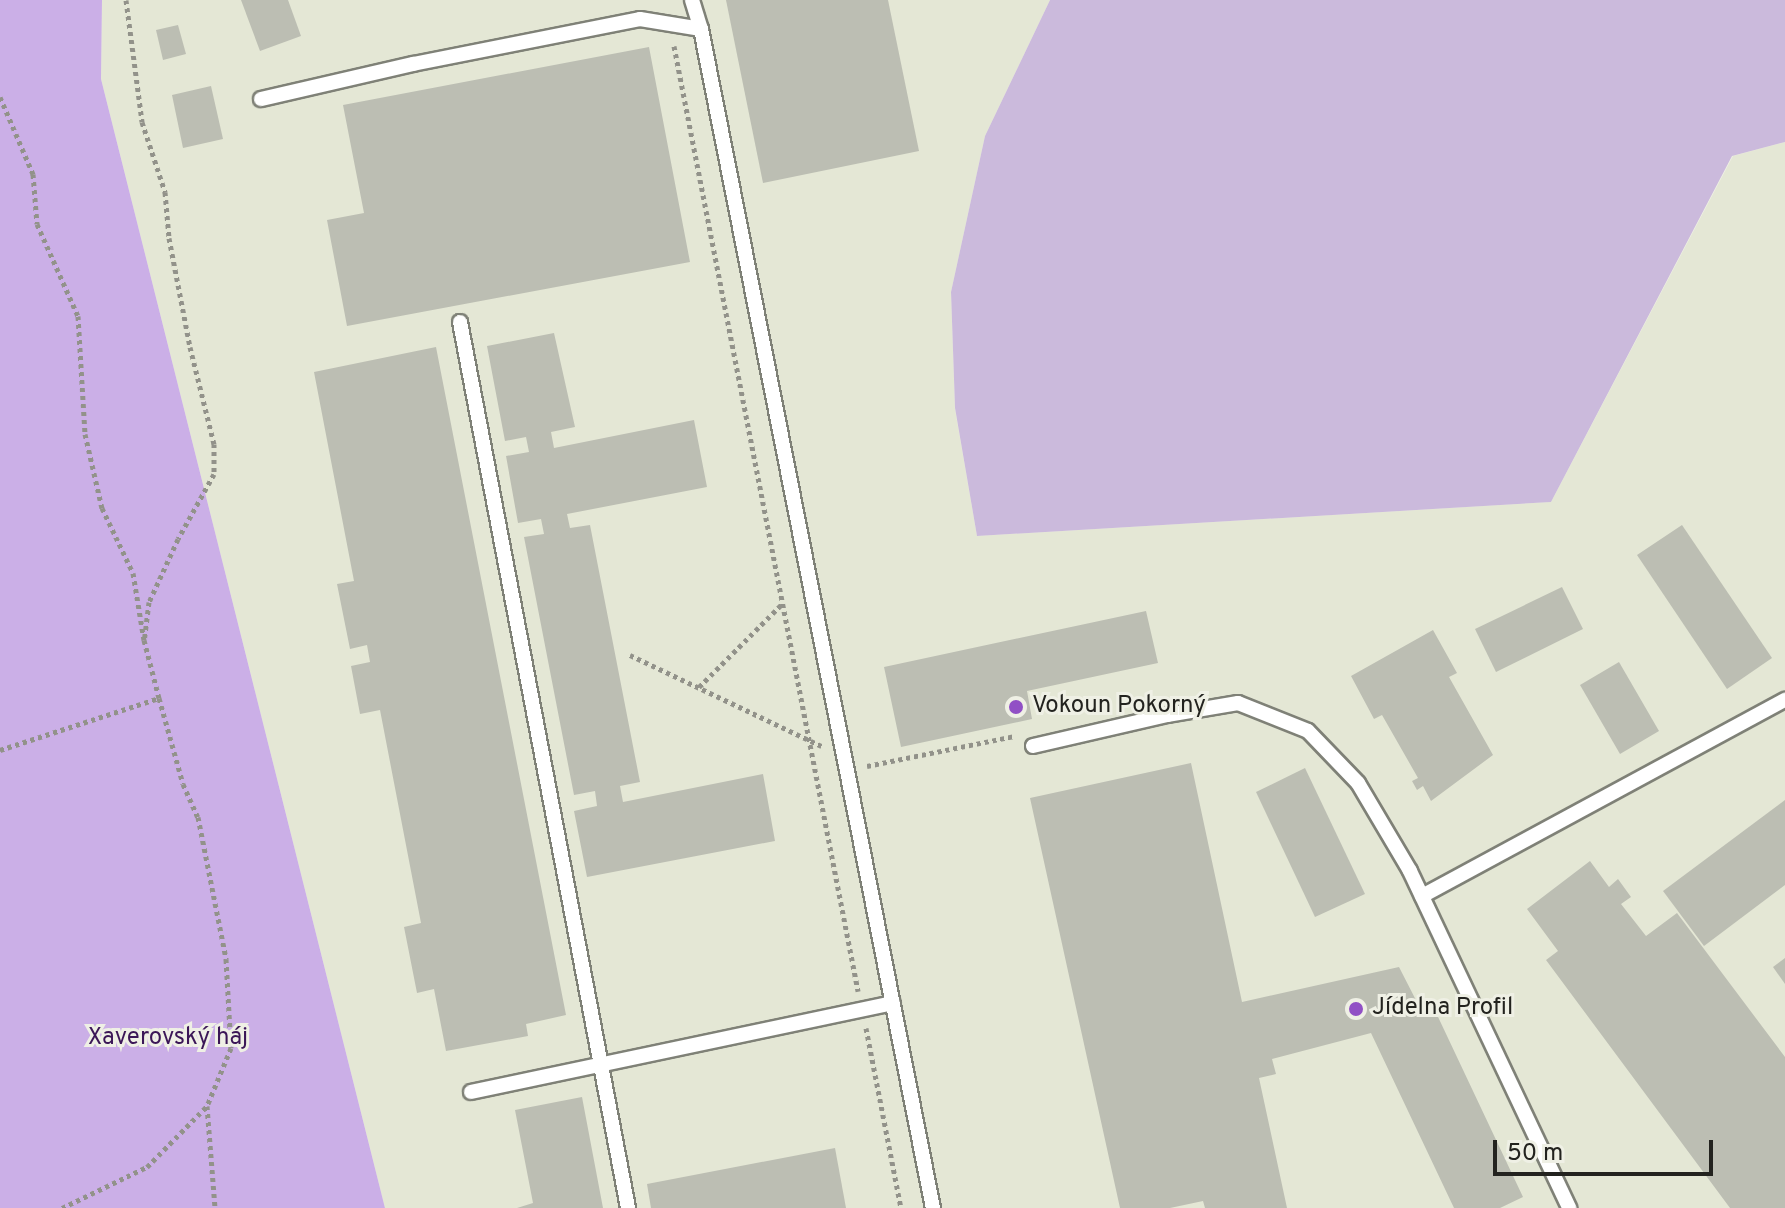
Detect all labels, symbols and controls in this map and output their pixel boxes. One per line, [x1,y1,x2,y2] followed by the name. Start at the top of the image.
[1032,693,1206,721] place label: Vokoun Pokorný
[1007,698,1025,716] marker: Vokoun Pokorný
[1372,995,1513,1023] place label: Jídelna Profil
[1347,1000,1365,1018] marker: Jídelna Profil
[88,1025,248,1053] park label: Xaverovský háj
[1497,1124,1717,1174] scale bar
[1507,1139,1563,1169] text: 50 m

